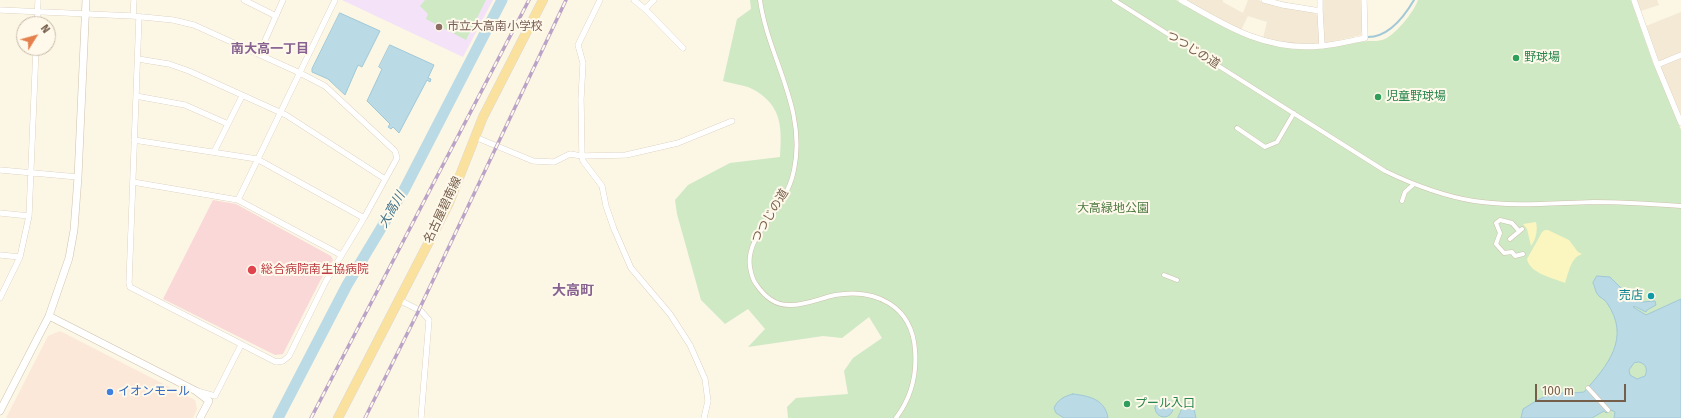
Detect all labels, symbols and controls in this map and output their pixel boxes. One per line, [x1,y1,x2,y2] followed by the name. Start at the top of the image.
[16,16,56,56] north arrow
[447,20,543,34] place label: 市立大高南小学校
[38,22,53,36] text: N
[434,22,444,32] marker: 市立大高南小学校
[1164,28,1222,72] street label: つつじの道
[231,41,309,57] district label: 南大高一丁目
[1524,51,1560,65] place label: 野球場
[1511,53,1521,63] marker: 野球場
[1386,90,1446,104] place label: 児童野球場
[1373,92,1383,102] marker: 児童野球場
[421,174,465,246] street label: 名古屋碧南線
[748,187,792,245] street label: つつじの道
[375,189,409,231] water label: 大高川
[1077,202,1149,216] park label: 大高緑地公園
[261,263,369,277] place label: 総合病院南生協病院
[246,264,258,276] marker: 総合病院南生協病院
[552,283,594,299] district label: 大高町
[1619,289,1643,303] place label: 売店
[1646,291,1656,301] marker: 売店
[1537,376,1628,402] scale bar
[1542,384,1574,398] text: 100 m
[118,385,190,399] place label: イオンモール
[105,387,115,397] marker: イオンモール
[1135,397,1195,411] place label: プール入口
[1122,399,1132,409] marker: プール入口

